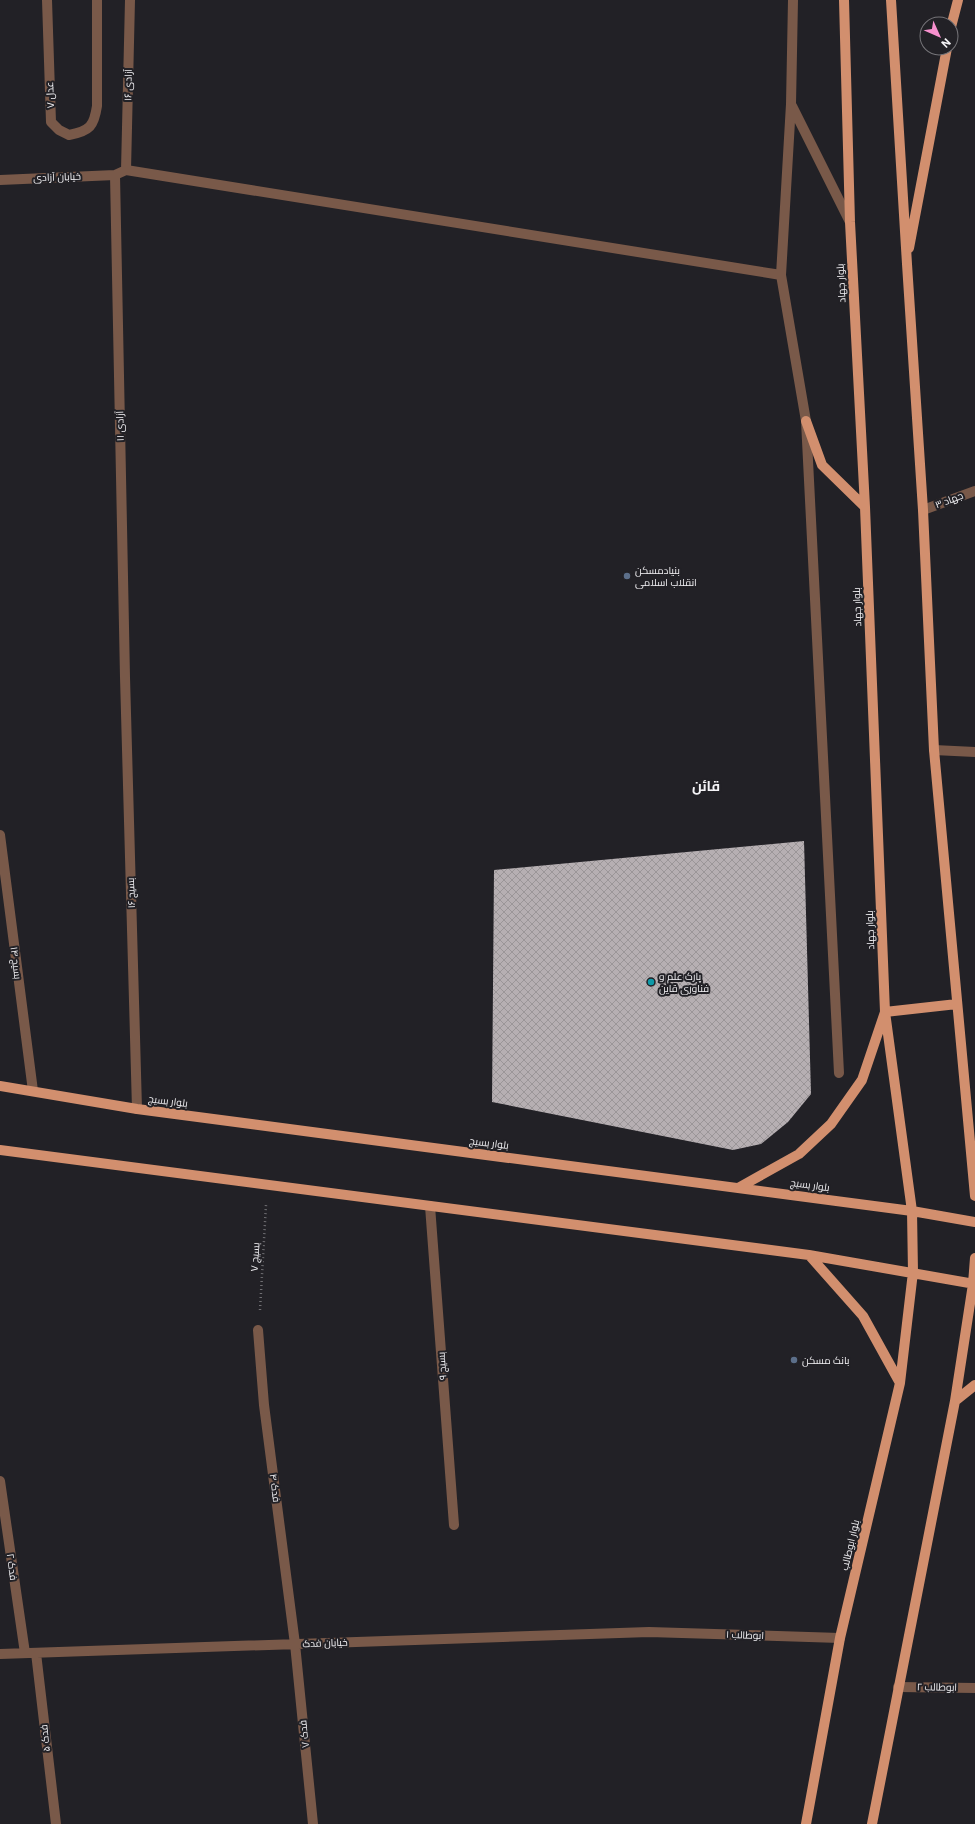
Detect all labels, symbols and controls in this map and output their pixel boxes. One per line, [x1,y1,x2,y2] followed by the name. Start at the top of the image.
[919,16,959,56] north arrow
[938,35,953,50] text: N
[122,69,135,101] street label: آزادی ۱۶
[44,81,57,109] street label: عدل ۷
[33,171,81,184] street label: خیابان آزادی
[834,263,849,303] street label: بلوار جهاد
[114,410,127,441] street label: آزادی ۱۱
[933,490,965,511] street label: جهاد ۳
[635,565,697,589] place label: بنیادمسکن انقلاب اسلامی
[622,571,632,581] marker: بنیادمسکن انقلاب اسلامی
[851,587,864,627] street label: بلوار جهاد
[692,778,720,795] district label: قائن
[125,877,138,909] street label: بسیج ۱۶
[864,910,877,950] street label: بلوار جهاد
[8,946,23,980] street label: بسیج ۱۴
[659,971,709,995] place label: پارک علم و فناوری قاین
[646,977,656,987] marker: پارک علم و فناوری قاین
[147,1093,188,1110] street label: بلوار بسیج
[468,1135,509,1152] street label: بلوار بسیج
[789,1177,830,1194] street label: بلوار بسیج
[248,1242,263,1272] street label: بسیج ۷
[436,1351,449,1380] street label: بسیج ۹
[789,1355,799,1365] marker: بانک مسکن
[802,1355,850,1367] place label: بانک مسکن
[268,1473,282,1503] street label: فدک ۴
[839,1519,861,1571] street label: بلوار ابوطالب
[5,1553,19,1581] street label: فدک ۲
[726,1629,764,1641] street label: ابوطالب ۱
[302,1637,348,1650] street label: خیابان فدک
[917,1681,957,1693] street label: ابوطالب ۲
[297,1720,311,1748] street label: فدک ۷
[38,1724,52,1752] street label: فدک ۵

